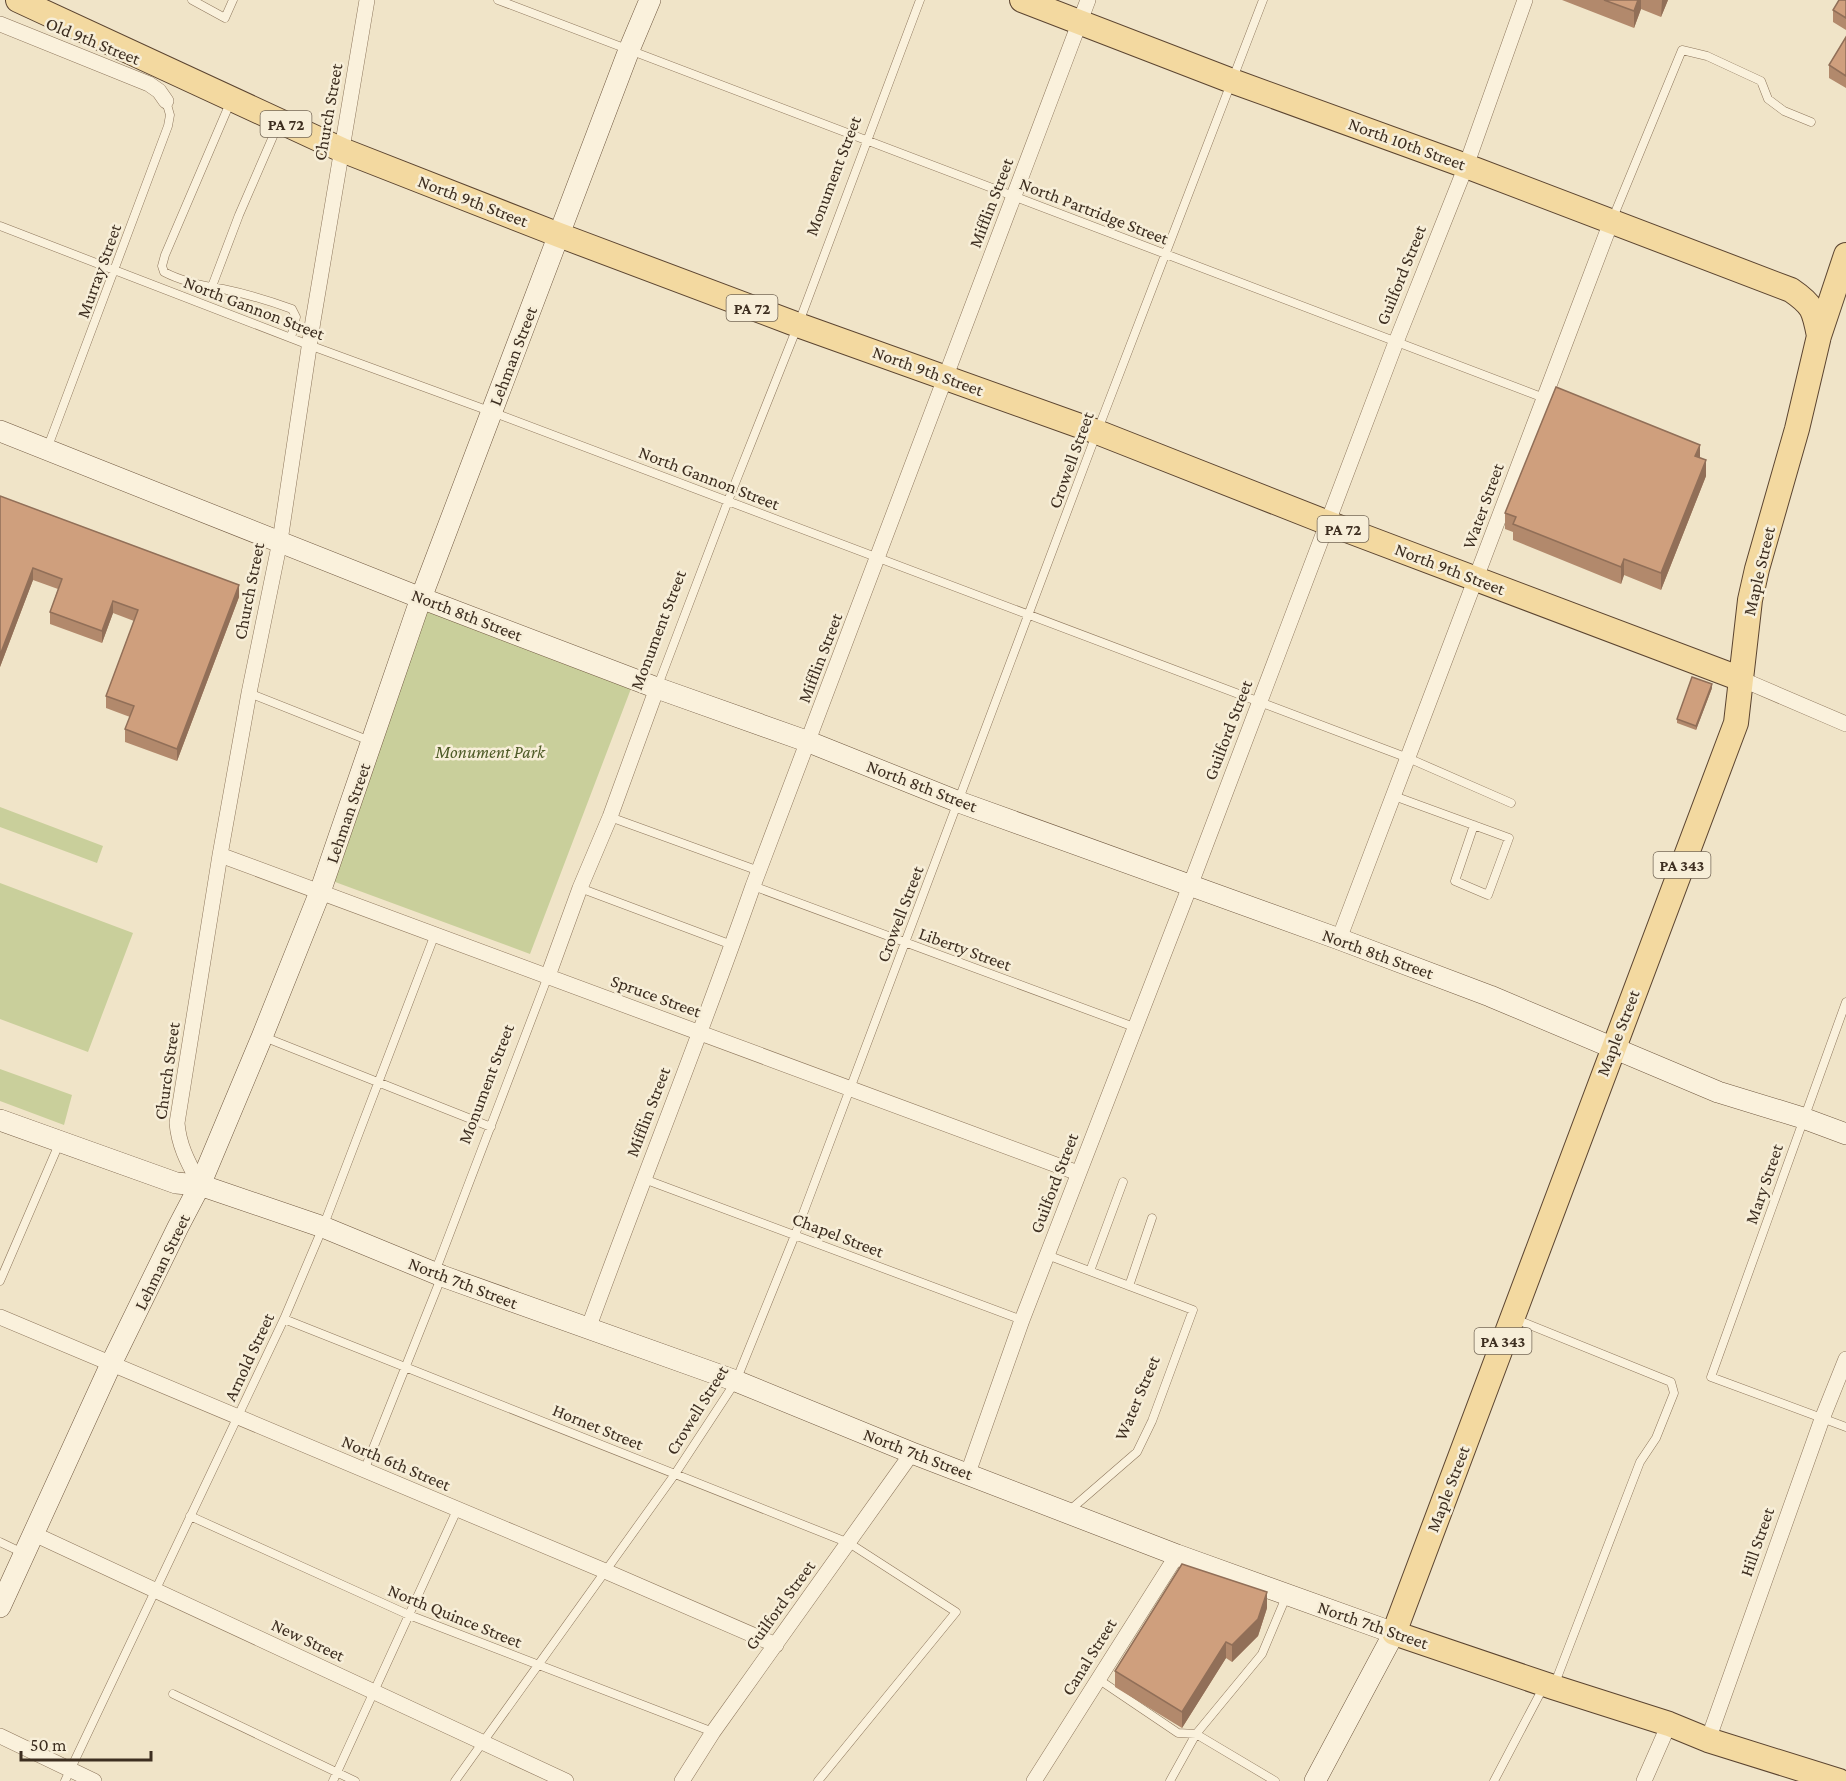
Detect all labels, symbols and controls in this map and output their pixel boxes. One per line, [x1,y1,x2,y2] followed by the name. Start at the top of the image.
[43,13,144,69] street label: Old 9th Street
[310,61,347,162] street label: Church Street
[260,111,312,137] road number: PA 72
[801,112,865,239] street label: Monument Street
[1346,114,1469,175] street label: North 10th Street
[965,154,1018,251] street label: Mifflin Street
[415,171,532,232] street label: North 9th Street
[1017,173,1172,249] street label: North Partridge Street
[73,220,126,321] street label: Murray Street
[1372,221,1430,328] street label: Guilford Street
[181,272,328,344] street label: North Gannon Street
[726,295,777,321] road number: PA 72
[485,303,541,408] street label: Lehman Street
[870,342,987,401] street label: North 9th Street
[1044,408,1098,511] street label: Crowell Street
[636,442,783,514] street label: North Gannon Street
[1458,459,1508,552] street label: Water Street
[1318,516,1368,542] road number: PA 72
[1739,523,1779,618] street label: Maple Street
[1392,539,1509,600] street label: North 9th Street
[230,540,268,641] street label: Church Street
[626,566,690,693] street label: Monument Street
[409,585,526,646] street label: North 8th Street
[794,609,847,706] street label: Mifflin Street
[1200,676,1257,783] street label: Guilford Street
[434,742,546,762] park label: Monument Park
[864,756,981,817] street label: North 8th Street
[322,759,375,866] street label: Lehman Street
[1654,852,1710,878] road number: PA 343
[872,862,928,965] street label: Crowell Street
[916,923,1015,975] street label: Liberty Street
[1320,925,1437,984] street label: North 8th Street
[608,970,705,1022] street label: Spruce Street
[1592,986,1644,1079] street label: Maple Street
[150,1020,184,1121] street label: Church Street
[454,1020,518,1147] street label: Monument Street
[622,1063,675,1160] street label: Mifflin Street
[1026,1129,1083,1236] street label: Guilford Street
[1741,1140,1787,1227] street label: Mary Street
[789,1208,887,1262] street label: Chapel Street
[130,1210,194,1313] street label: Lehman Street
[406,1253,521,1313] street label: North 7th Street
[220,1309,279,1404] street label: Arnold Street
[1474,1328,1532,1354] road number: PA 343
[1110,1352,1164,1443] street label: Water Street
[662,1361,733,1458] street label: Crowell Street
[550,1400,647,1455] street label: Hornet Street
[861,1424,976,1484] street label: North 7th Street
[339,1431,454,1495] street label: North 6th Street
[1422,1442,1474,1535] street label: Maple Street
[1736,1504,1778,1579] street label: Hill Street
[741,1556,820,1654] street label: Guilford Street
[385,1580,526,1652] street label: North Quince Street
[1315,1597,1432,1654] street label: North 7th Street
[268,1614,349,1666] street label: New Street
[1057,1614,1121,1699] street label: Canal Street
[21,1724,152,1762] scale bar
[30,1735,67,1755] text: 50 m

